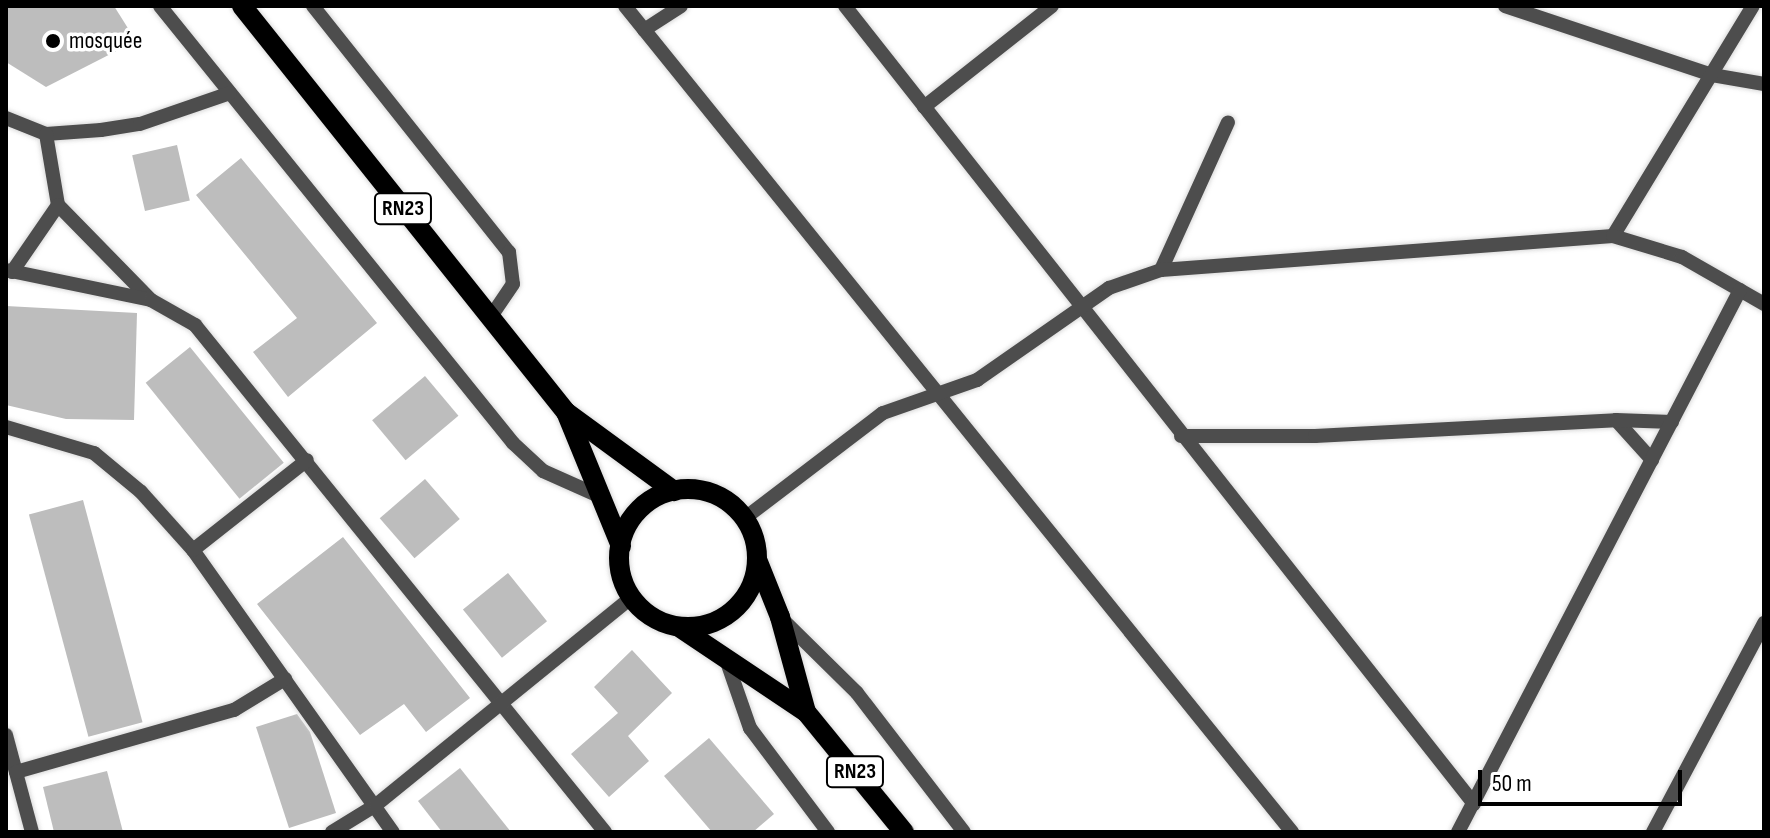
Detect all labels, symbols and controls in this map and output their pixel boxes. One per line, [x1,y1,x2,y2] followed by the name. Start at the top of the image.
[69,27,142,55] place label: mosquée
[44,32,62,50] marker: mosquée
[373,191,433,227] road number: RN23
[825,754,885,790] road number: RN23
[1482,754,1686,804] scale bar
[1492,769,1532,798] text: 50 m

